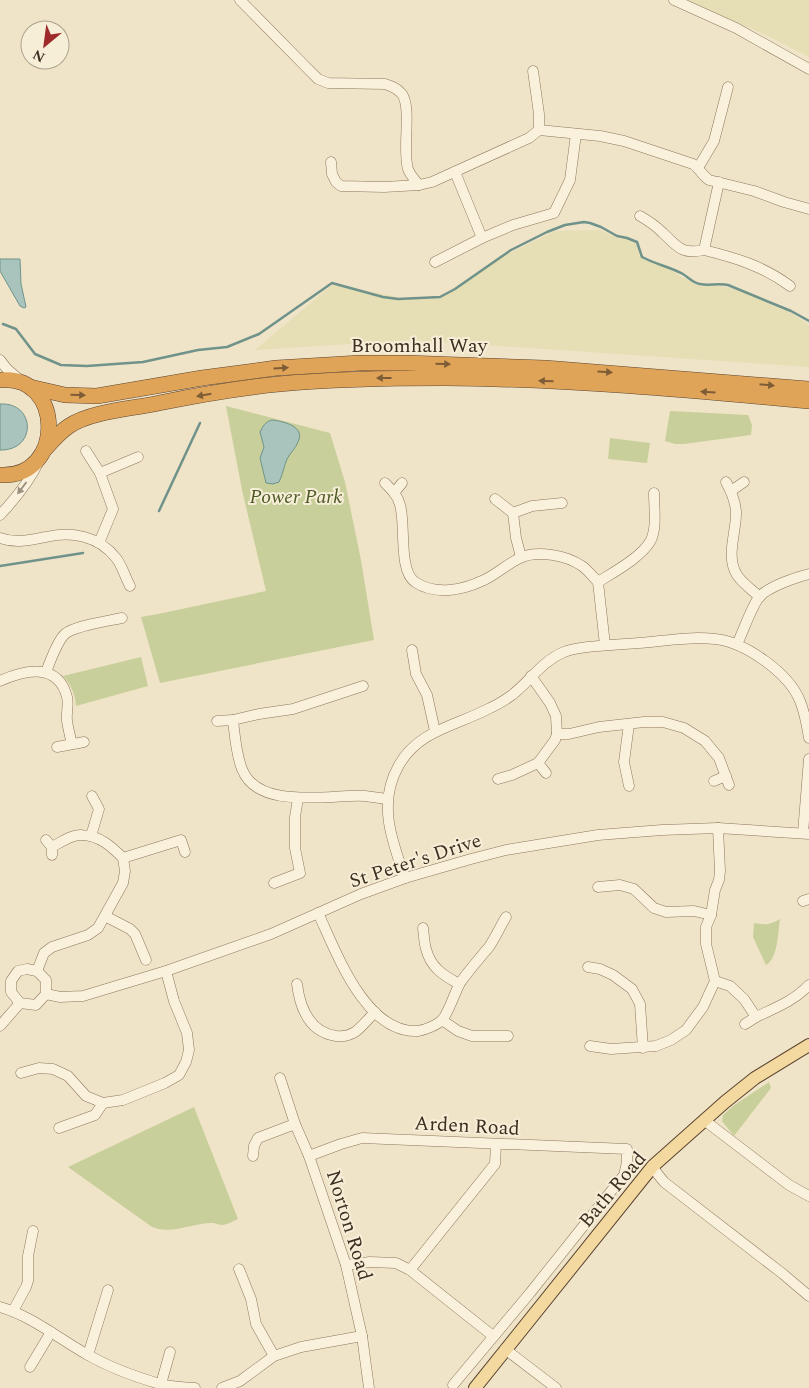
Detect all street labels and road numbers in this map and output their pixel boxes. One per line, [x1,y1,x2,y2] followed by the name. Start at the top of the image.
[351,331,489,361] street label: Broomhall Way
[345,825,485,896] street label: St Peter's Drive
[413,1108,520,1144] street label: Arden Road
[572,1145,654,1234] street label: Bath Road
[318,1166,380,1284] street label: Norton Road

